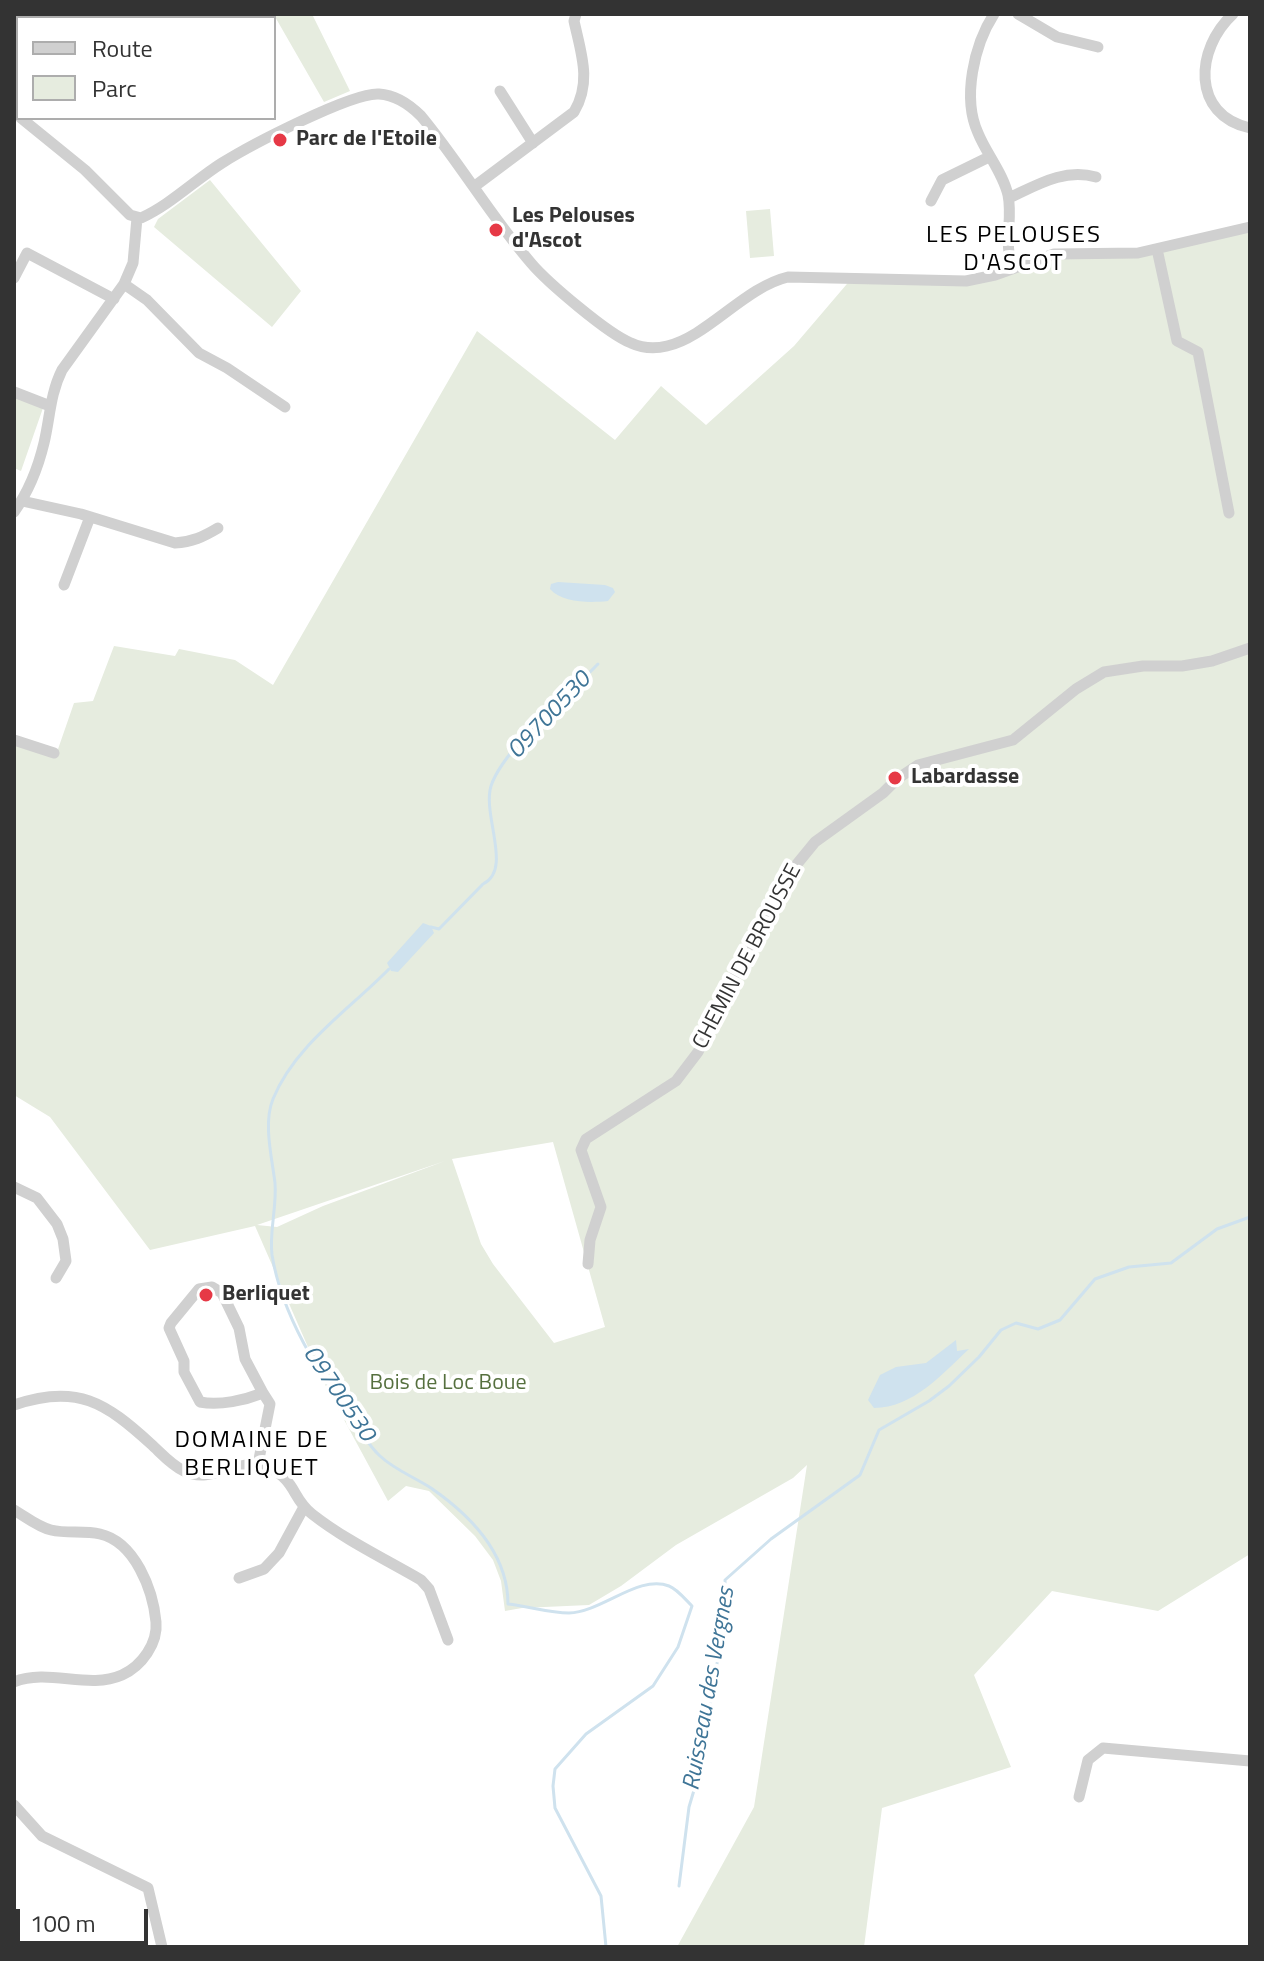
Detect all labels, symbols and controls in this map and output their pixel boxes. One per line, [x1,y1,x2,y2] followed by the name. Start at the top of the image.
[16,16,276,120] legend
[92,30,153,66] text: Route
[92,70,137,106] text: Parc
[296,127,437,153] place label: Parc de l'Etoile
[271,131,289,149] marker: Parc de l'Etoile
[512,204,635,256] place label: Les Pelouses d'Ascot
[487,221,505,239] marker: Les Pelouses d'Ascot
[926,222,1102,278] district label: LES PELOUSES D'ASCOT
[502,666,598,766] water label: O9700530
[911,765,1019,791] place label: Labardasse
[886,769,904,787] marker: Labardasse
[688,860,808,1054] street label: CHEMIN DE BROUSSE
[222,1282,310,1308] place label: Berliquet
[197,1286,215,1304] marker: Berliquet
[296,1341,380,1447] water label: O9700530
[369,1371,527,1397] park label: Bois de Loc Boue
[174,1427,330,1483] district label: DOMAINE DE BERLIQUET
[678,1585,742,1793] water label: Ruisseau des Vergnes
[20,1893,152,1943] scale bar
[30,1905,96,1941] text: 100 m

